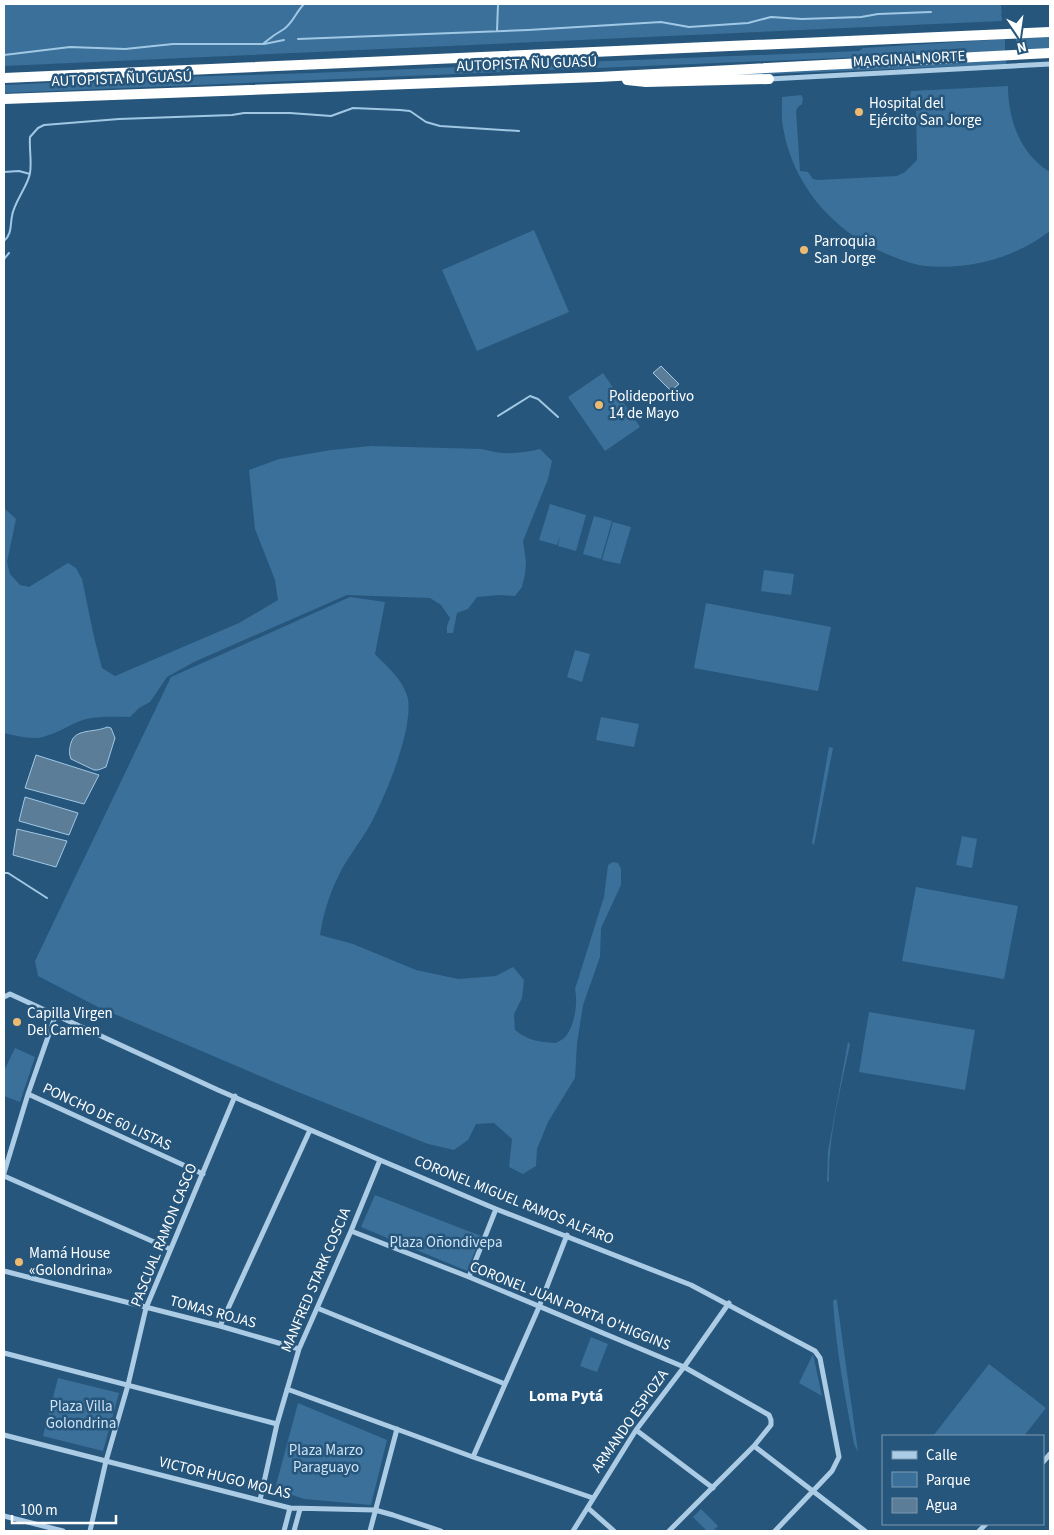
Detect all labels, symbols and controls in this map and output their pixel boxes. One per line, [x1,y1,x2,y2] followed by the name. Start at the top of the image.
[994,10,1044,60] north arrow
[1015,36,1028,57] text: N
[852,46,966,72] street label: MARGINAL NORTE
[456,51,598,77] street label: AUTOPISTA ÑU GUASÚ
[51,66,193,92] street label: AUTOPISTA ÑU GUASÚ
[869,93,982,131] place label: Hospital del Ejército San Jorge
[853,106,865,118] marker: Hospital del Ejército San Jorge
[814,231,876,269] place label: Parroquia San Jorge
[798,244,810,256] marker: Parroquia San Jorge
[609,386,694,424] place label: Polideportivo 14 de Mayo
[593,399,605,411] marker: Polideportivo 14 de Mayo
[27,1003,113,1041] place label: Capilla Virgen Del Carmen
[11,1016,23,1028] marker: Capilla Virgen Del Carmen
[39,1078,175,1156] street label: PONCHO DE 60 LISTAS
[411,1150,617,1250] street label: CORONEL MIGUEL RAMOS ALFARO
[126,1160,202,1310] street label: PASCUAL RAMON CASCO
[276,1204,356,1355] street label: MANFRED STARK COSCIA
[389,1232,503,1253] park label: Plaza Oñondivepa
[29,1243,112,1281] place label: Mamá House «Golondrina»
[13,1256,25,1268] marker: Mamá House «Golondrina»
[466,1256,674,1356] street label: CORONEL JUAN PORTA O'HIGGINS
[167,1290,259,1334] street label: TOMAS ROJAS
[586,1364,674,1477] street label: ARMANDO ESPIOZA
[529,1385,603,1407] district label: Loma Pytá
[46,1396,116,1434] park label: Plaza Villa Golondrina
[882,1435,1044,1525] legend
[289,1440,363,1478] park label: Plaza Marzo Paraguayo
[926,1445,957,1466] text: Calle
[157,1451,293,1505] street label: VICTOR HUGO MOLAS
[926,1470,970,1491] text: Parque
[12,1492,116,1524] scale bar
[926,1495,957,1516] text: Agua
[20,1500,58,1521] text: 100 m

